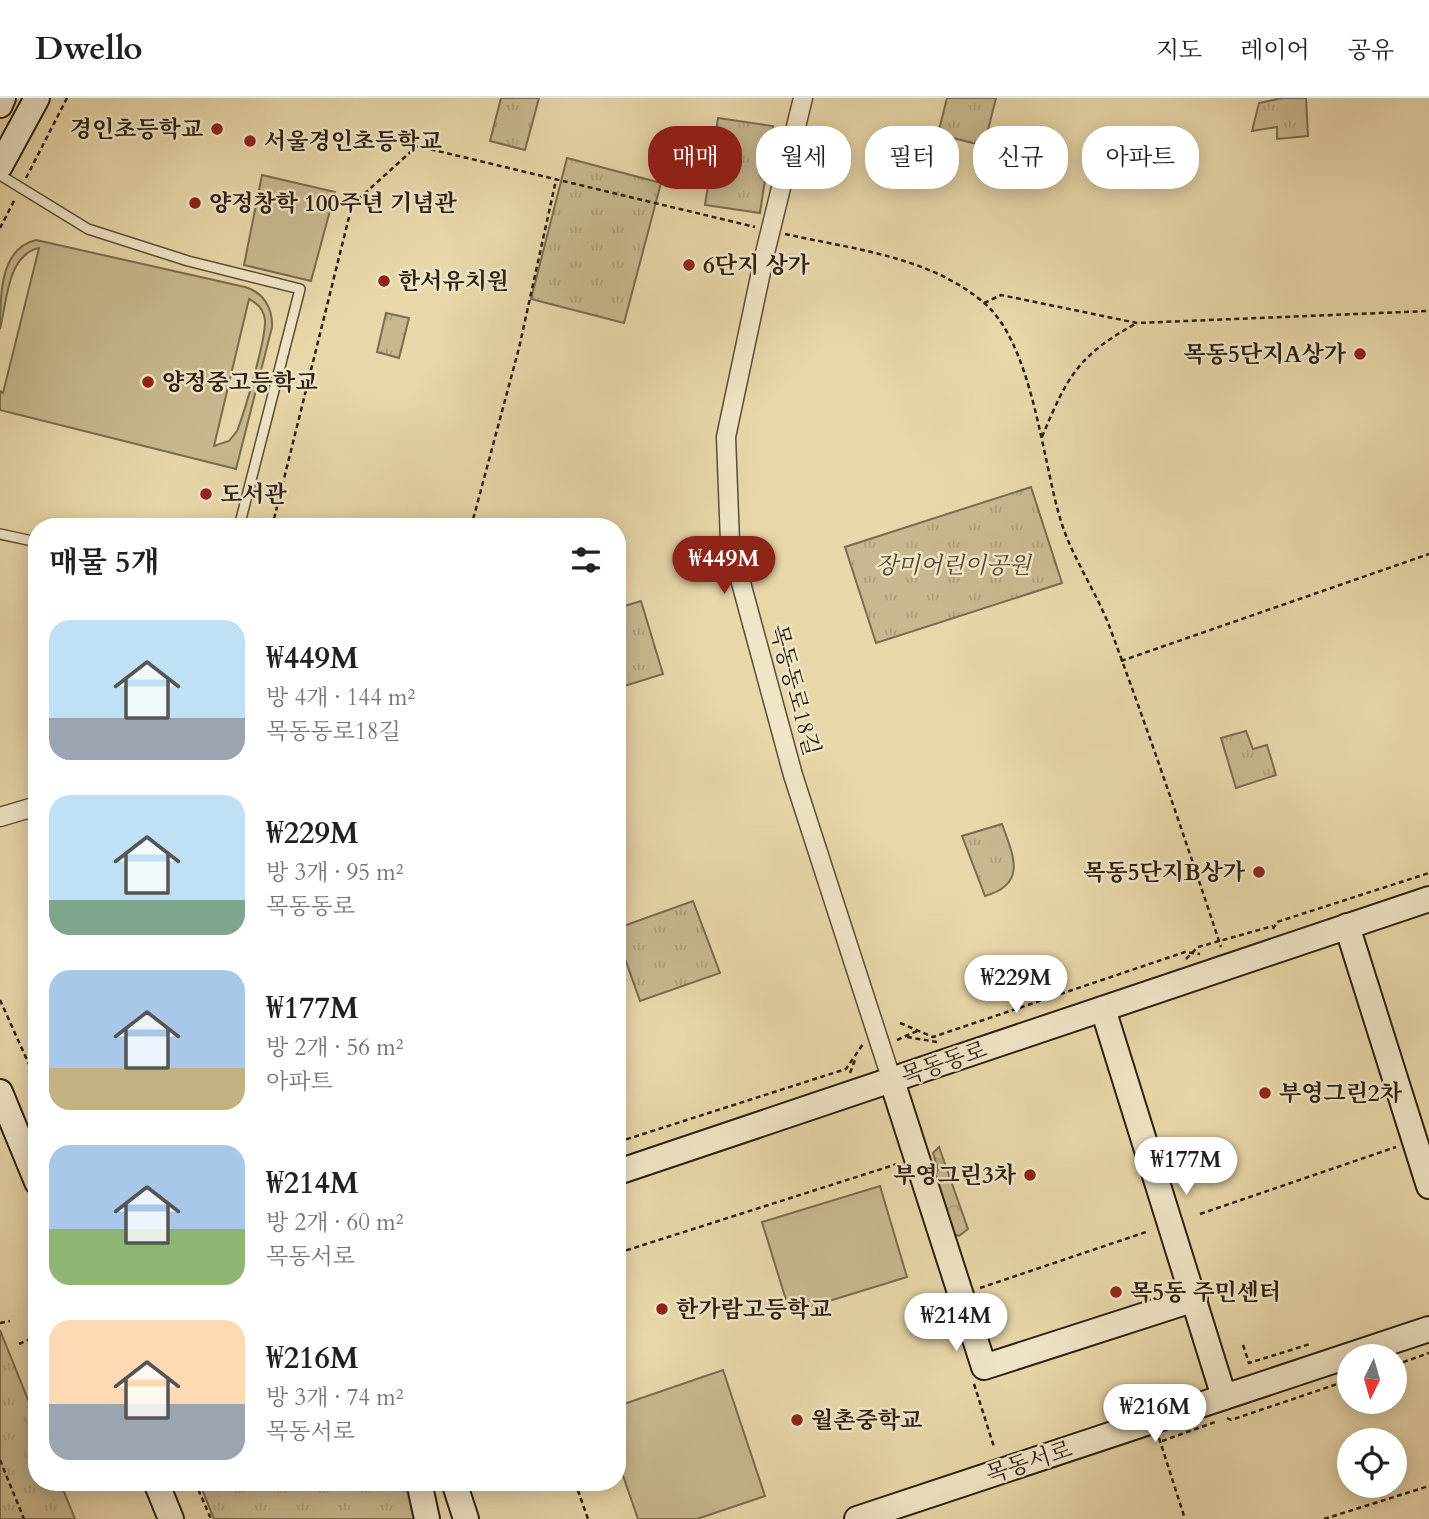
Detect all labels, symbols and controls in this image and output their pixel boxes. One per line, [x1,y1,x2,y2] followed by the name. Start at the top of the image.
[35,26,143,71] text: Dwello
[1156,34,1202,67] text: 지도
[1240,34,1310,67] text: 레이어
[1348,34,1394,67] text: 공유
[70,114,204,145] place label: 경인초등학교
[209,121,225,137] marker: 경인초등학교
[264,126,443,157] place label: 서울경인초등학교
[648,126,742,189] chip: 매매
[756,126,851,189] chip: 월세
[865,126,959,189] chip: 필터
[973,126,1068,189] chip: 신규
[1082,126,1199,189] chip: 아파트
[242,133,258,149] marker: 서울경인초등학교
[209,188,457,219] place label: 양정창학 100주년 기념관
[187,195,203,211] marker: 양정창학 100주년 기념관
[703,250,811,281] place label: 6단지 상가
[681,257,697,273] marker: 6단지 상가
[398,266,509,297] place label: 한서유치원
[376,273,392,289] marker: 한서유치원
[1184,339,1347,370] place label: 목동5단지A상가
[1352,346,1368,362] marker: 목동5단지A상가
[162,367,318,398] place label: 양정중고등학교
[140,374,156,390] marker: 양정중고등학교
[220,479,287,510] place label: 도서관
[198,486,214,502] marker: 도서관
[675,536,773,596] pin: ₩449M
[567,541,605,579] icon: filters
[49,542,159,583] text: 매물 5개
[688,543,760,574] text: ₩449M
[875,550,1033,581] park label: 장미어린이공원
[763,621,827,759] street label: 목동동로18길
[266,638,359,679] text: ₩449M
[105,648,189,732] icon: home
[266,682,415,713] text: 방 4개 · 144 m²
[266,716,401,747] text: 목동동로18길
[266,813,359,854] text: ₩229M
[105,823,189,907] icon: home
[266,857,403,888] text: 방 3개 · 95 m²
[1083,857,1246,888] place label: 목동5단지B상가
[1251,864,1267,880] marker: 목동5단지B상가
[266,891,355,922] text: 목동동로
[967,956,1065,1015] pin: ₩229M
[980,962,1052,993] text: ₩229M
[266,988,359,1029] text: ₩177M
[105,998,189,1082] icon: home
[266,1032,403,1063] text: 방 2개 · 56 m²
[897,1034,991,1092] street label: 목동동로
[266,1066,333,1097] text: 아파트
[1279,1078,1403,1109] place label: 부영그린2차
[1257,1085,1273,1101] marker: 부영그린2차
[1137,1138,1235,1197] pin: ₩177M
[1150,1144,1222,1175] text: ₩177M
[893,1160,1017,1191] place label: 부영그린3차
[266,1163,359,1204] text: ₩214M
[1022,1167,1038,1183] marker: 부영그린3차
[105,1173,189,1257] icon: home
[266,1207,403,1238] text: 방 2개 · 60 m²
[266,1241,355,1272] text: 목동서로
[1130,1277,1281,1308] place label: 목5동 주민센터
[1108,1284,1124,1300] marker: 목5동 주민센터
[676,1294,832,1325] place label: 한가람고등학교
[907,1294,1005,1353] pin: ₩214M
[920,1300,992,1331] text: ₩214M
[654,1301,670,1317] marker: 한가람고등학교
[266,1338,359,1379] text: ₩216M
[1337,1344,1407,1414] north arrow
[1337,1344,1407,1498] map controls
[105,1348,189,1432] icon: home
[266,1382,403,1413] text: 방 3개 · 74 m²
[1106,1384,1204,1444] pin: ₩216M
[1119,1391,1191,1422] text: ₩216M
[811,1405,923,1436] place label: 월촌중학교
[789,1412,805,1428] marker: 월촌중학교
[266,1416,355,1447] text: 목동서로
[1337,1428,1407,1498] button: locate
[982,1434,1076,1490] street label: 목동서로

